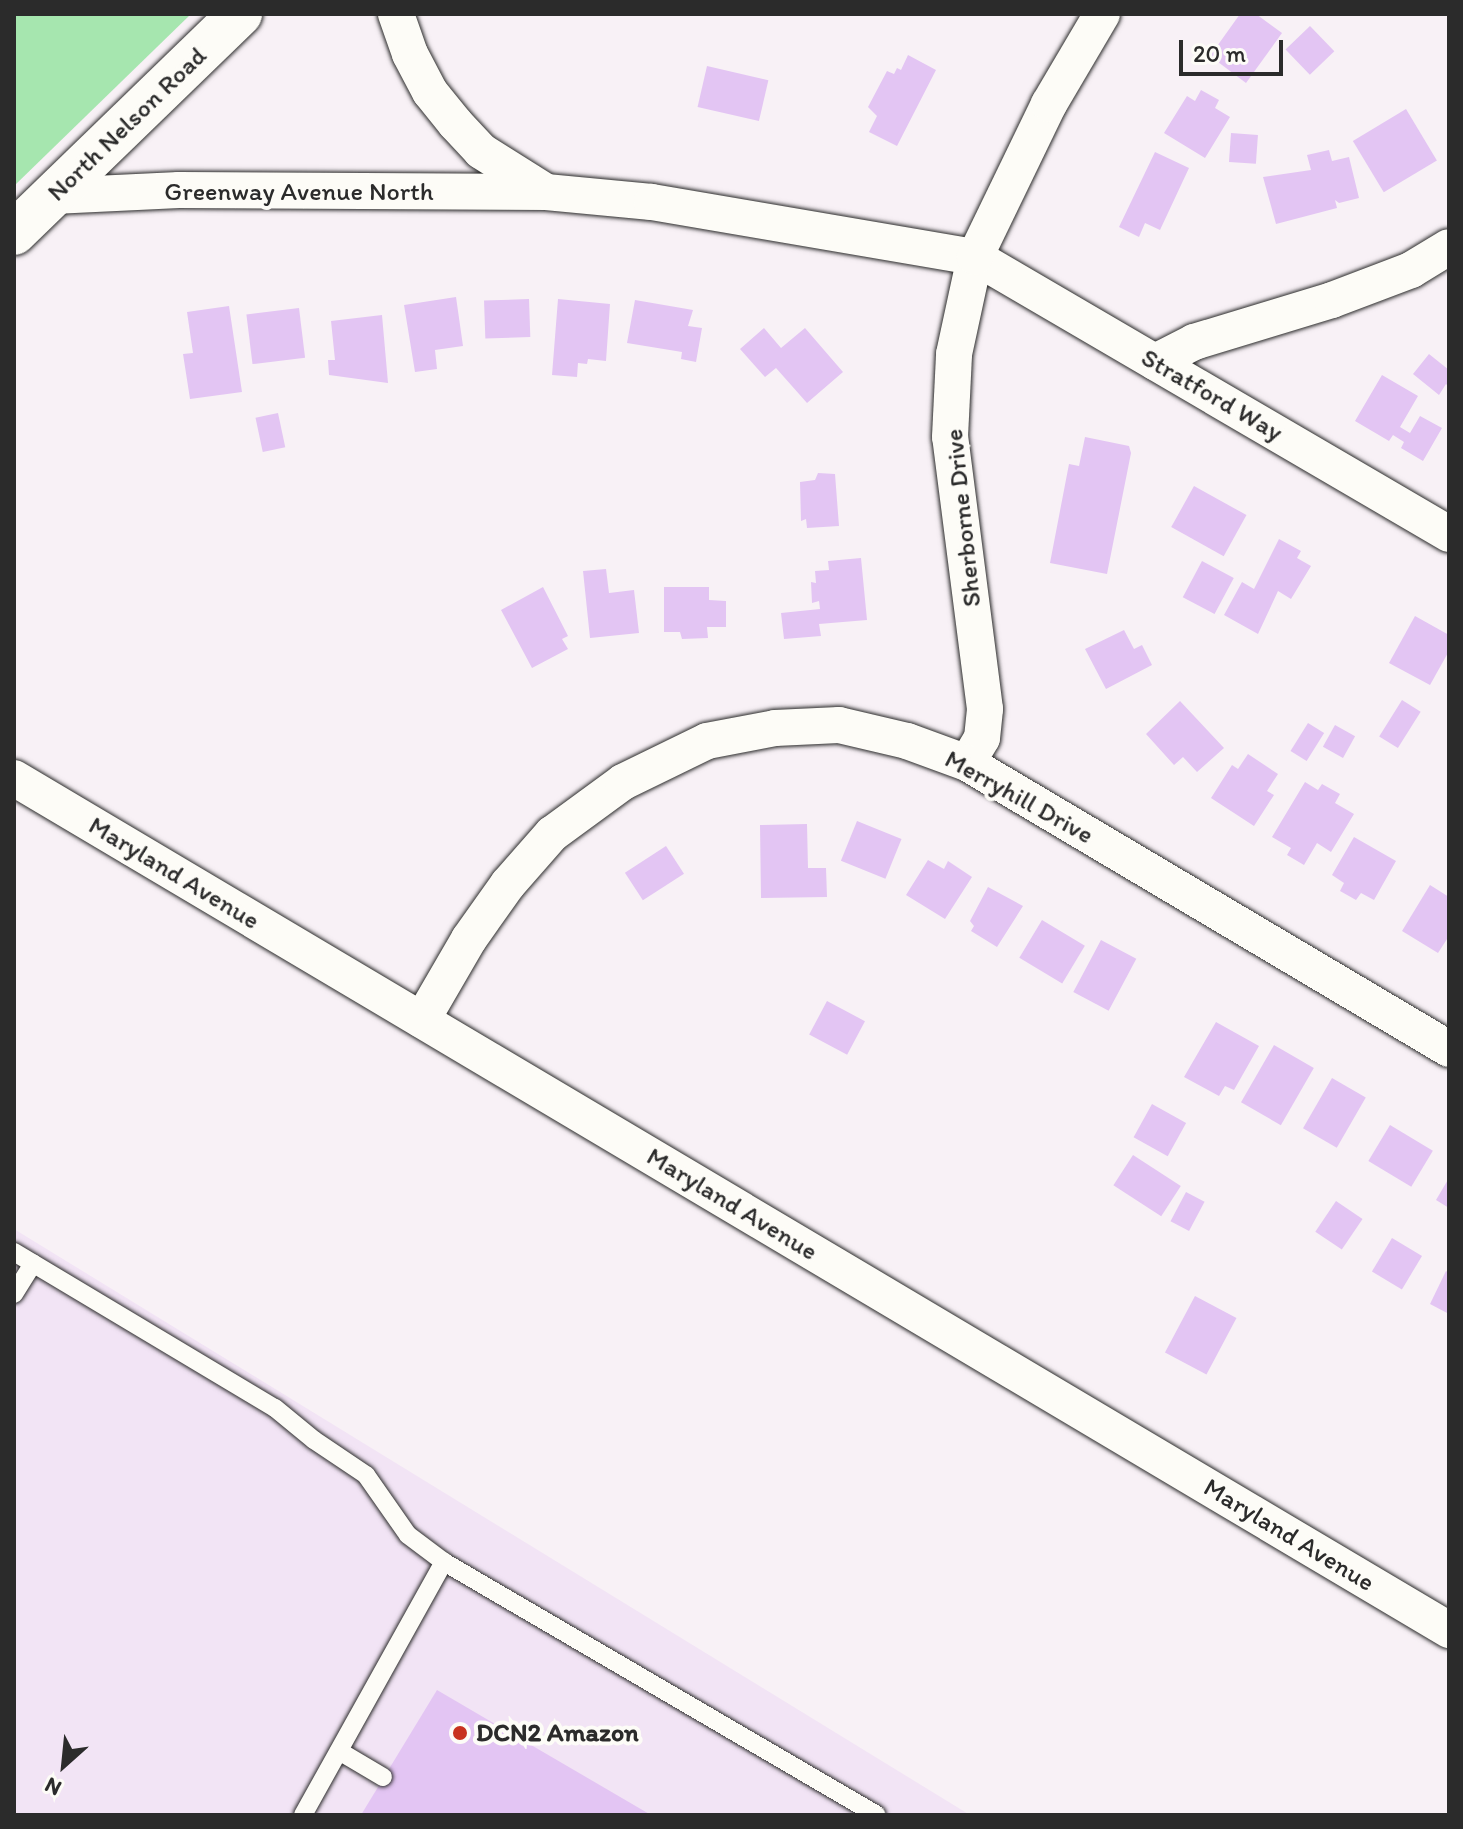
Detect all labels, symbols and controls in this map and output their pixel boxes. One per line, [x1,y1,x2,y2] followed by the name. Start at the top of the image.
[1183,24,1287,74] scale bar
[1193,39,1246,68] text: 20 m
[41,40,213,208] street label: North Nelson Road
[165,176,433,208] street label: Greenway Avenue North
[1136,342,1288,448] street label: Stratford Way
[938,427,988,609] street label: Sherborne Drive
[939,743,1099,851] street label: Merryhill Drive
[84,810,264,936] street label: Maryland Avenue
[642,1141,822,1267] street label: Maryland Avenue
[1199,1472,1379,1598] street label: Maryland Avenue
[476,1717,639,1749] place label: DCN2 Amazon
[451,1724,469,1742] marker: DCN2 Amazon
[24,1725,104,1805] north arrow
[40,1771,66,1802] text: N

